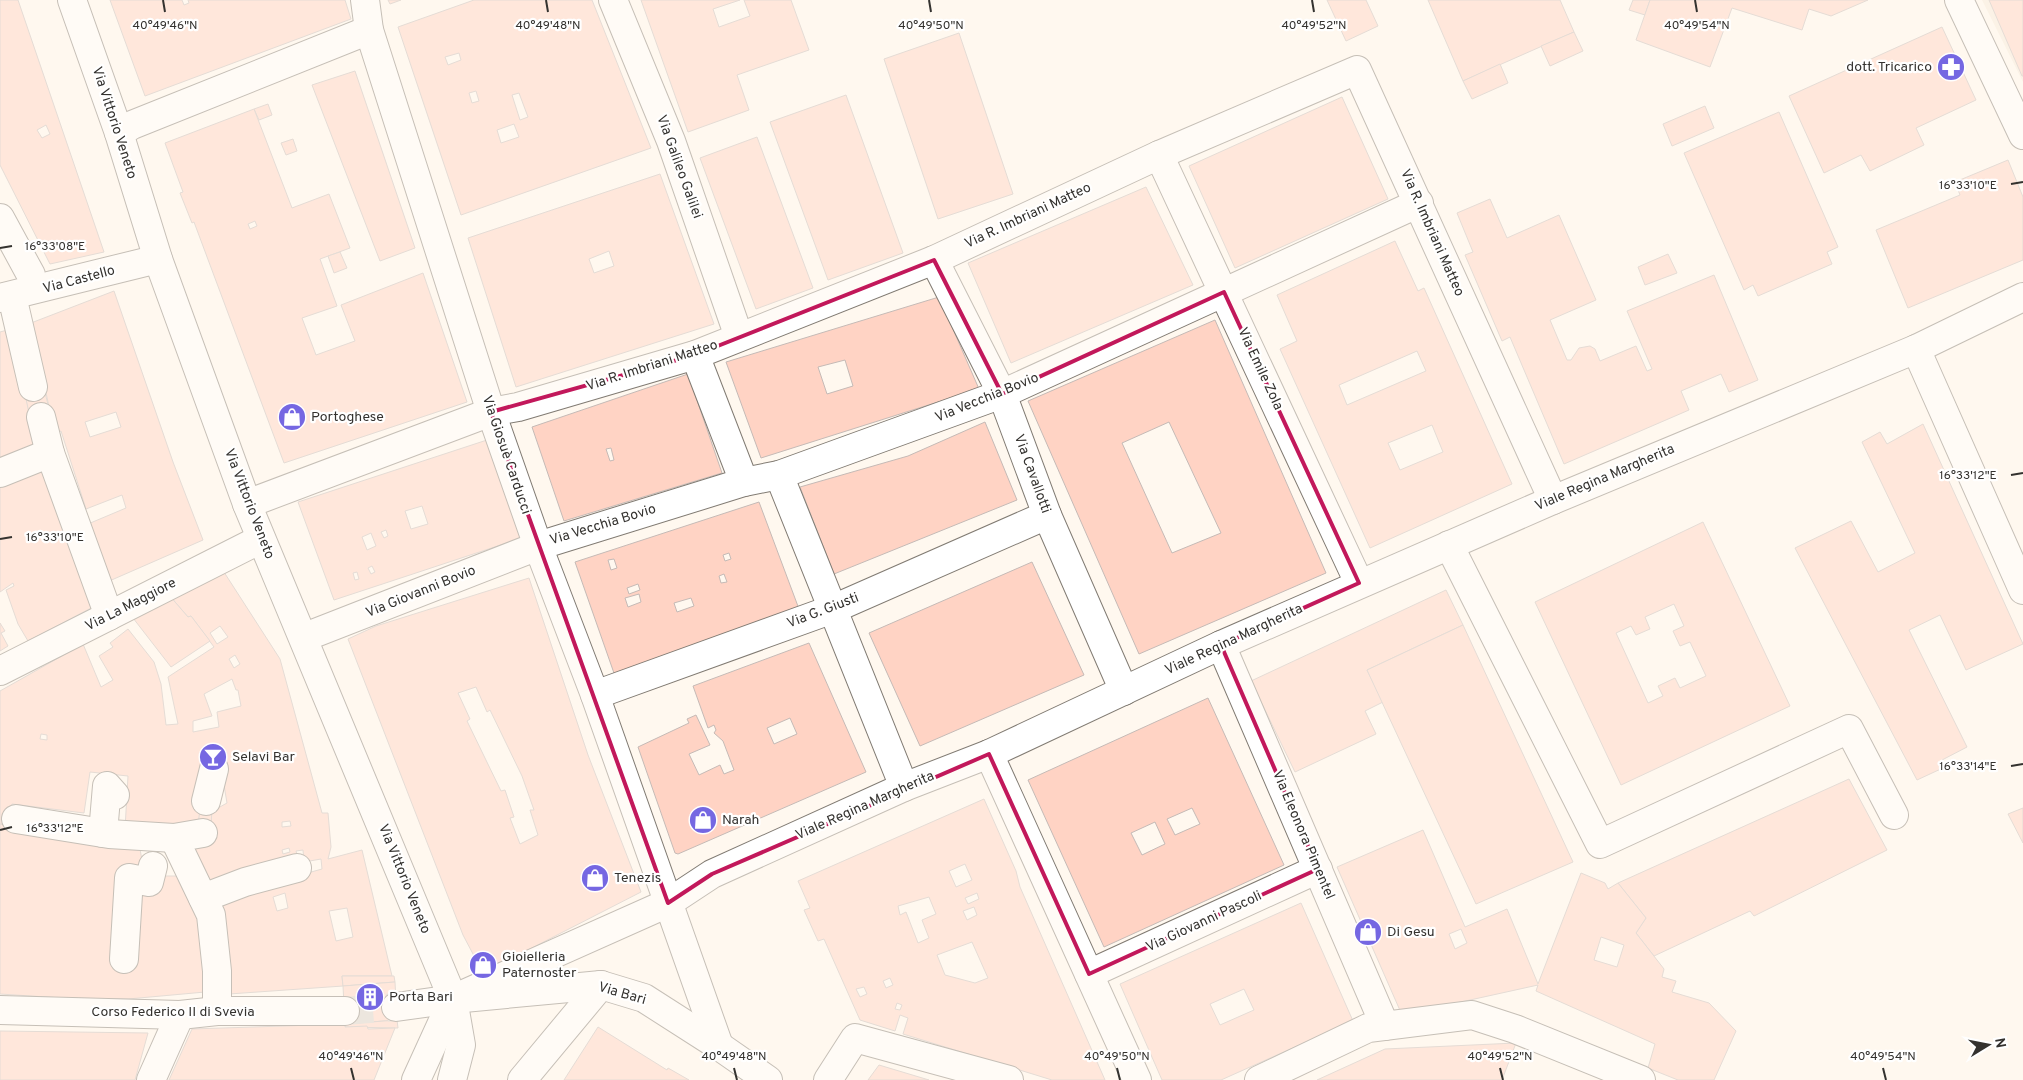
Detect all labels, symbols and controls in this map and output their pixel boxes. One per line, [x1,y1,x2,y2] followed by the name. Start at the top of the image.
[132,18,198,34] text: 40°49'46"N
[515,18,581,34] text: 40°49'48"N
[898,18,964,34] text: 40°49'50"N
[1281,18,1347,34] text: 40°49'52"N
[1664,18,1730,34] text: 40°49'54"N
[1936,52,1966,82] pharmacy icon: dott. Tricarico
[1846,59,1932,76] place label: dott. Tricarico
[88,65,140,181] street label: Via Vittorio Veneto
[652,113,706,221] street label: Via Galileo Galilei
[1396,167,1468,299] street label: Via R. Imbriani Matteo
[1939,178,1997,194] text: 16°33'10"E
[962,179,1094,253] street label: Via R. Imbriani Matteo
[25,239,85,255] text: 16°33'08"E
[41,262,117,298] street label: Via Castello
[1233,325,1287,413] street label: Via Emile Zola
[584,337,720,395] street label: Via R. Imbriani Matteo
[933,369,1041,427] street label: Via Vecchia Bovio
[478,393,534,517] street label: Via Giosuè Carducci
[277,402,307,432] shop icon: Portoghese
[311,409,384,426] place label: Portoghese
[1010,432,1054,516] street label: Via Cavallotti
[1533,441,1677,515] street label: Viale Regina Margherita
[220,446,278,562] street label: Via Vittorio Veneto
[1939,468,1997,484] text: 16°33'12"E
[548,501,658,549] street label: Via Vecchia Bovio
[26,530,84,546] text: 16°33'10"E
[364,562,479,622] street label: Via Giovanni Bovio
[83,575,179,635] street label: Via La Maggiore
[785,590,861,632] street label: Via G. Giusti
[1162,601,1306,679] street label: Viale Regina Margherita
[198,742,228,772] bar icon: Selavi Bar
[232,749,296,766] place label: Selavi Bar
[1939,759,1997,775] text: 16°33'14"E
[793,768,937,844] street label: Viale Regina Margherita
[1268,768,1338,902] street label: Via Eleonora Pimentel
[688,805,718,835] shop icon: Narah
[722,812,759,829] place label: Narah
[26,821,84,837] text: 16°33'12"E
[374,822,434,937] street label: Via Vittorio Veneto
[580,863,610,893] shop icon: Tenezis
[614,870,661,887] place label: Tenezis
[1143,888,1265,956] street label: Via Giovanni Pascoli
[1353,917,1383,947] shop icon: Di Gesu
[1387,924,1435,941] place label: Di Gesu
[502,949,577,982] place label: Gioielleria Paternoster
[468,950,498,980] shop icon: Gioielleria Paternoster
[596,979,648,1009] street label: Via Bari
[355,982,385,1012] building icon: Porta Bari
[389,989,453,1006] place label: Porta Bari
[91,1004,255,1021] street label: Corso Federico II di Svevia
[1963,1020,2013,1070] north arrow
[1990,1037,2009,1049] text: N
[318,1049,384,1065] text: 40°49'46"N
[701,1049,767,1065] text: 40°49'48"N
[1084,1049,1150,1065] text: 40°49'50"N
[1467,1049,1533,1065] text: 40°49'52"N
[1850,1049,1916,1065] text: 40°49'54"N

